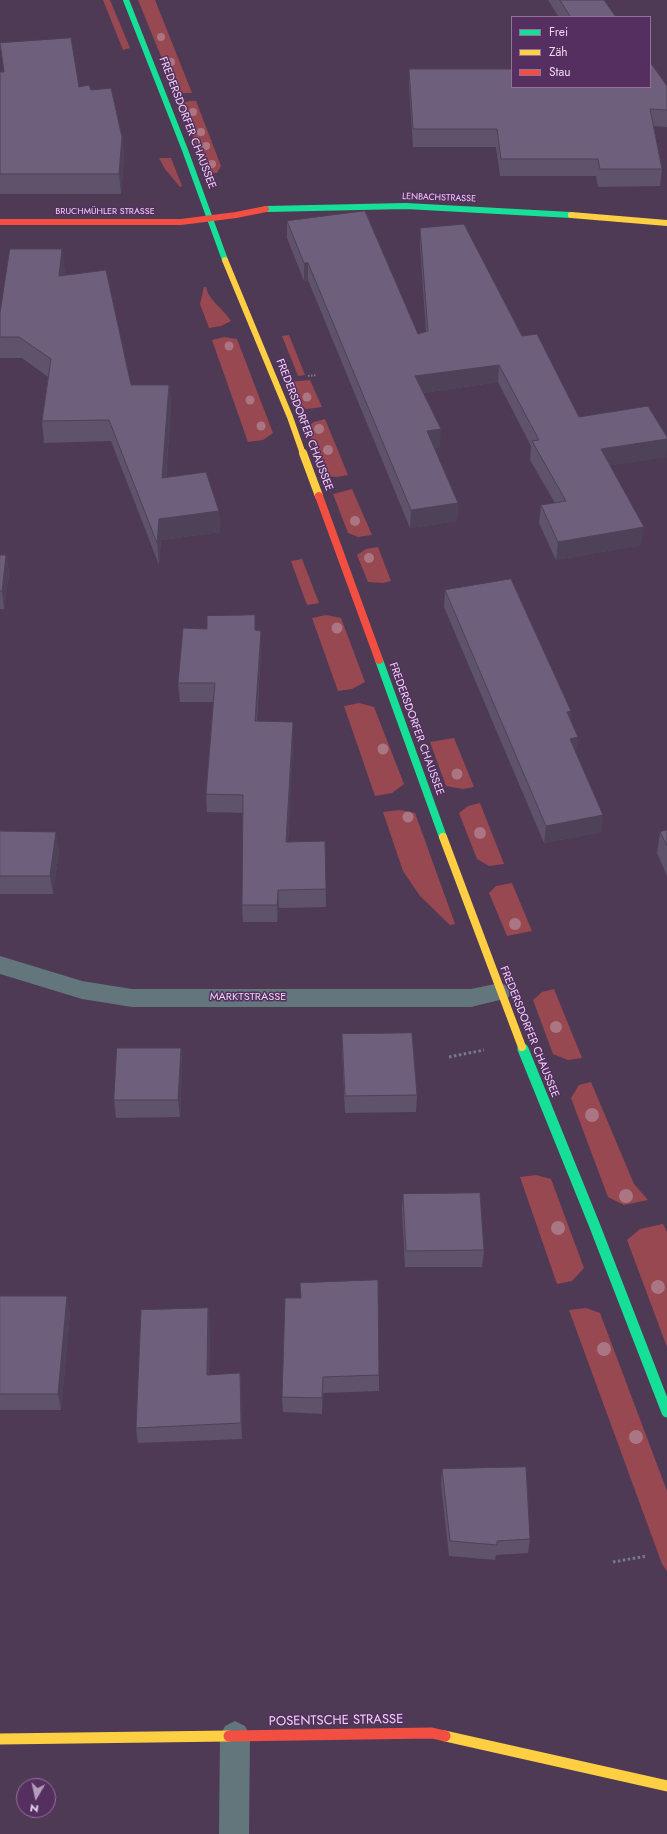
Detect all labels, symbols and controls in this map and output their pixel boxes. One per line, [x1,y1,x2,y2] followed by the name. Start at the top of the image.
[511,16,651,88] legend
[549,23,568,41] text: Frei
[549,43,568,61] text: Zäh
[156,55,218,191] street label: FREDERSDORFER CHAUSSEE
[549,63,571,81] text: Stau
[402,191,476,205] street label: LENBACHSTRASSE
[55,207,155,217] street label: BRUCHMÜHLER STRASSE
[273,357,335,493] street label: FREDERSDORFER CHAUSSEE
[386,661,446,797] street label: FREDERSDORFER CHAUSSEE
[497,964,561,1100] street label: FREDERSDORFER CHAUSSEE
[210,990,286,1004] street label: MARKTSTRASSE
[269,1712,403,1730] street label: POSENTSCHE STRASSE
[16,1778,56,1818] north arrow
[29,1800,40,1817] text: N

